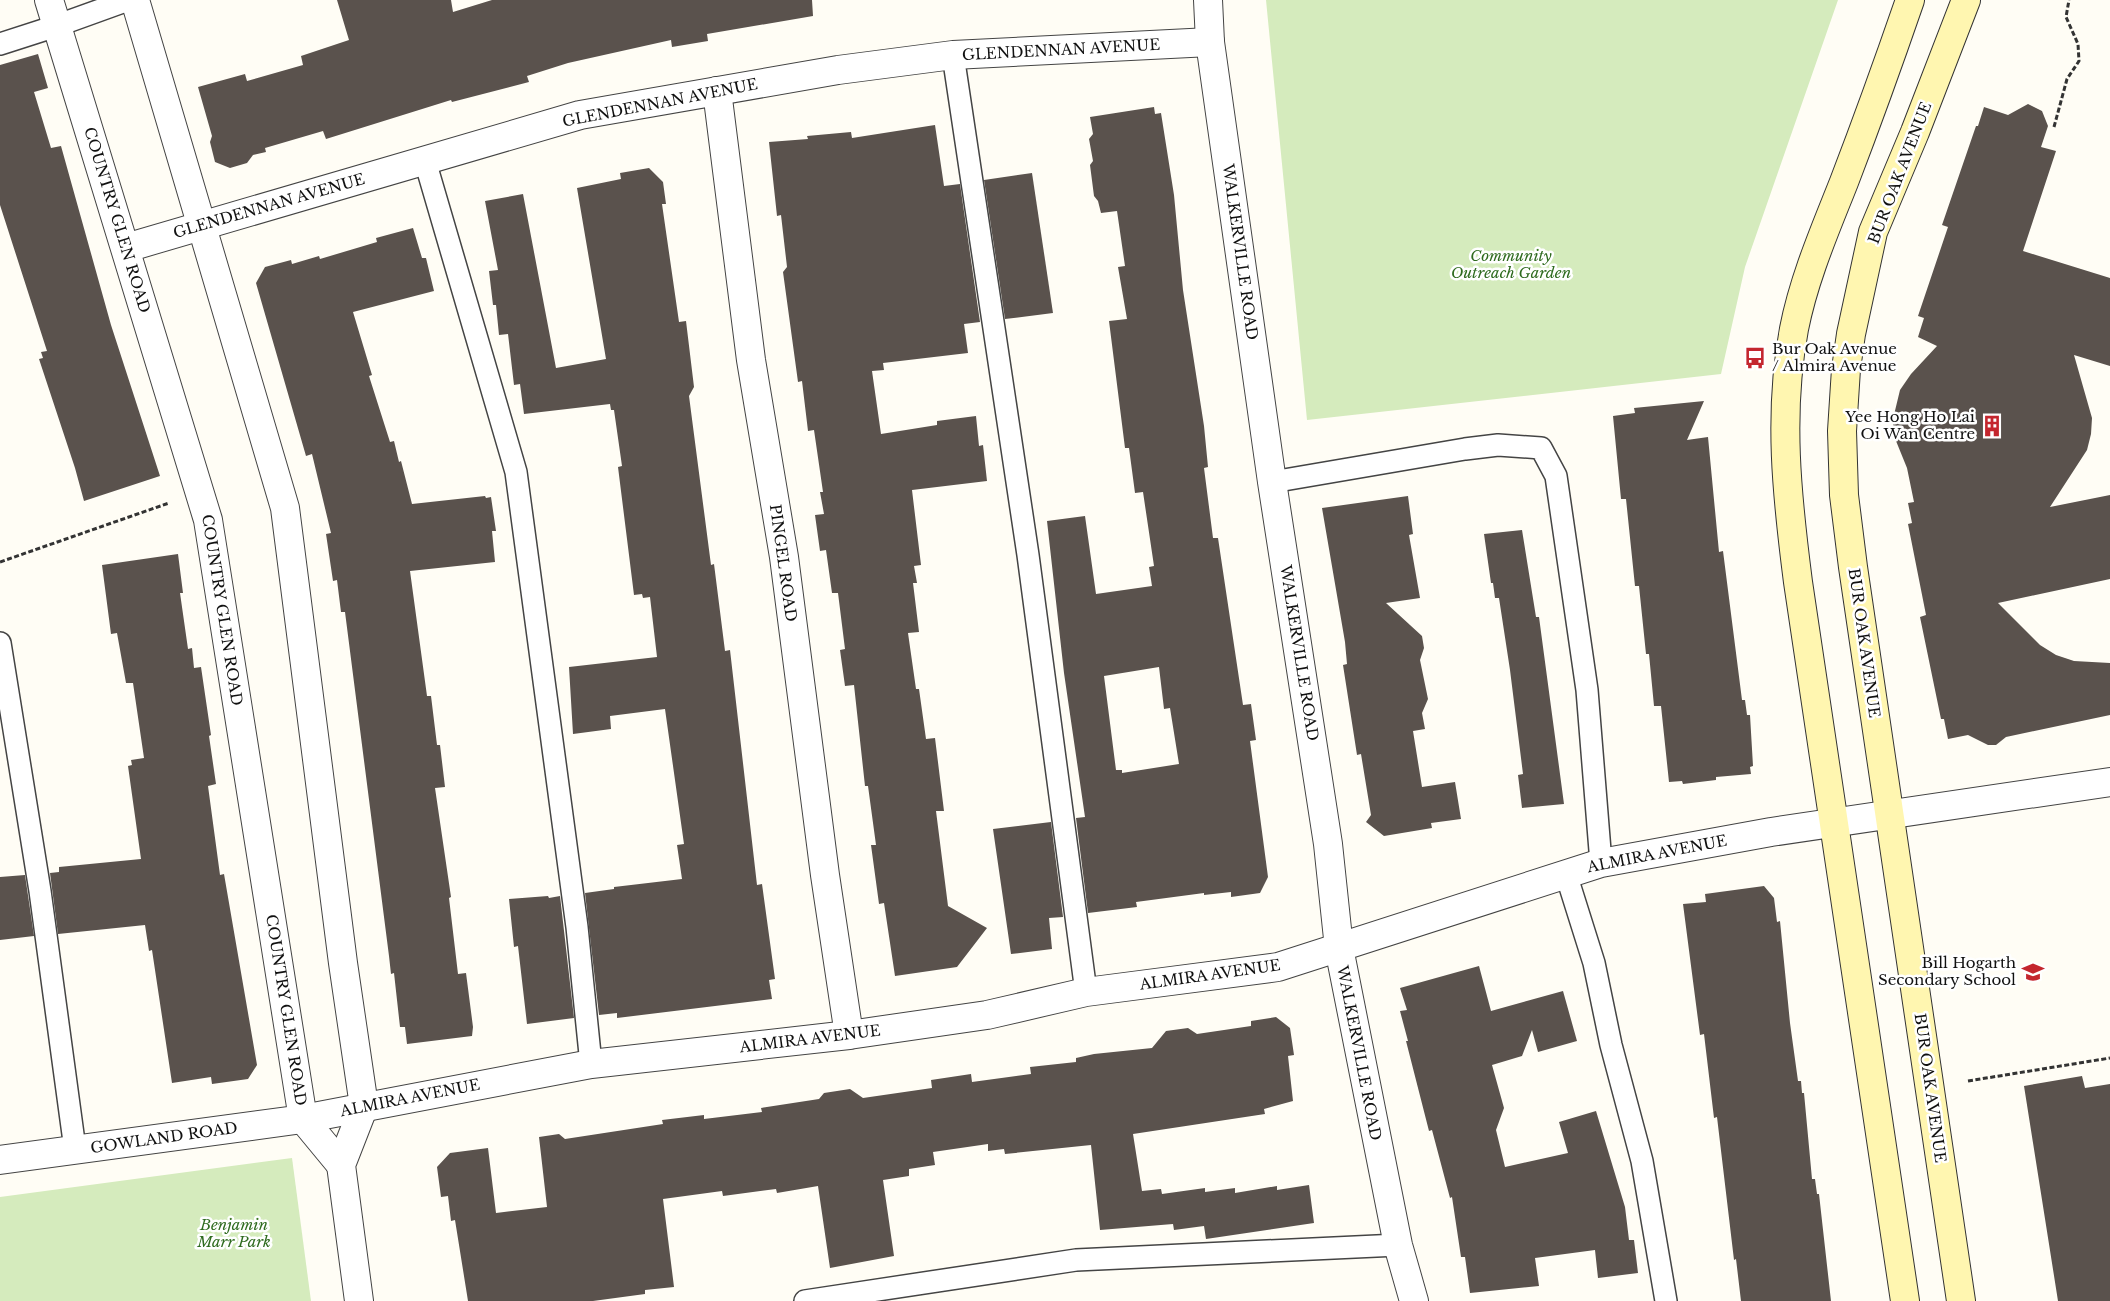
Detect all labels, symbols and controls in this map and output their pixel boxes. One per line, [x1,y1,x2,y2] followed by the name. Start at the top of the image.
[961,35,1161,64] street label: GLENDENNAN AVENUE
[561,74,759,131] street label: GLENDENNAN AVENUE
[1864,99,1935,247] street label: BUR OAK AVENUE
[80,125,155,315] street label: COUNTRY GLEN ROAD
[1219,162,1262,341] street label: WALKERVILLE ROAD
[171,169,367,242] street label: GLENDENNAN AVENUE
[1451,246,1571,282] park label: Community Outreach Garden
[1772,339,1897,375] place label: Bur Oak Avenue / Almira Avenue
[1742,345,1768,371] bus stop icon: Bur Oak Avenue / Almira Avenue
[1844,407,1975,443] place label: Yee Hong Ho Lai Oi Wan Centre
[1979,413,2005,439] building icon: Yee Hong Ho Lai Oi Wan Centre
[766,503,801,623] street label: PINGEL ROAD
[198,513,247,707] street label: COUNTRY GLEN ROAD
[1276,563,1323,742] street label: WALKERVILLE ROAD
[1845,567,1884,719] street label: BUR OAK AVENUE
[1584,831,1729,877] street label: ALMIRA AVENUE
[262,913,311,1107] street label: COUNTRY GLEN ROAD
[1878,953,2016,989] place label: Bill Hogarth Secondary School
[1137,955,1282,994] street label: ALMIRA AVENUE
[2020,959,2046,985] school or university icon: Bill Hogarth Secondary School
[1333,963,1386,1142] street label: WALKERVILLE ROAD
[1911,1012,1950,1164] street label: BUR OAK AVENUE
[737,1020,882,1057] street label: ALMIRA AVENUE
[337,1075,482,1121] street label: ALMIRA AVENUE
[89,1118,239,1157] street label: GOWLAND ROAD
[196,1215,271,1251] park label: Benjamin Marr Park

